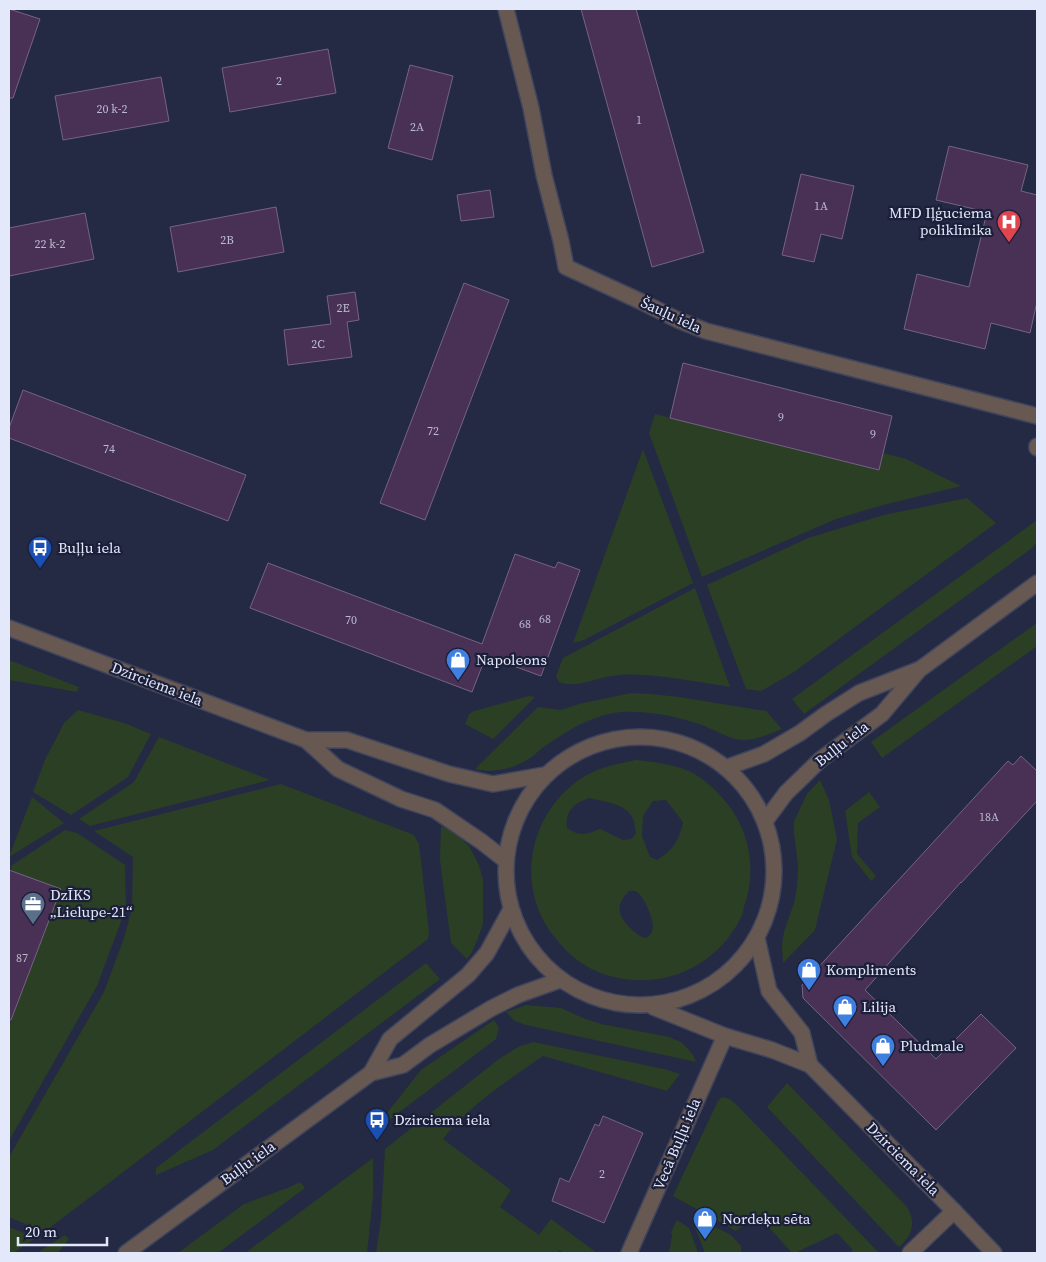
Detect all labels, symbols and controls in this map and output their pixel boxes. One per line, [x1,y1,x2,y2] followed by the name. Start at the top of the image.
[276,73,282,89] house number: 2
[97,101,127,117] house number: 20 k-2
[636,112,642,128] house number: 1
[410,119,424,135] house number: 2A
[814,198,828,214] house number: 1A
[889,202,992,240] place label: MFD Iļģuciema poliklīnika
[996,209,1022,243] hospital icon: MFD Iļģuciema poliklīnika
[220,232,234,248] house number: 2B
[35,236,65,252] house number: 22 k-2
[638,291,705,338] street label: Šauļu iela
[336,300,350,316] house number: 2E
[311,336,325,352] house number: 2C
[778,409,784,425] house number: 9
[427,423,439,439] house number: 72
[870,426,876,442] house number: 9
[103,441,115,457] house number: 74
[27,535,53,569] bus stop icon: Buļļu iela
[58,537,121,558] place label: Buļļu iela
[539,611,551,627] house number: 68
[345,612,357,628] house number: 70
[519,616,531,632] house number: 68
[445,647,471,681] shop icon: Napoleons
[476,649,547,670] place label: Napoleons
[109,656,206,711] street label: Dzirciema iela
[810,716,873,771] street label: Buļļu iela
[979,809,999,825] house number: 18A
[50,884,133,922] place label: DzĪKS „Lielupe-21“
[20,891,46,925] office icon: DzĪKS „Lielupe-21“
[16,950,28,966] house number: 87
[796,957,822,991] shop icon: Kompliments
[826,959,916,980] place label: Kompliments
[832,994,858,1028] shop icon: Lilija
[862,996,897,1017] place label: Lilija
[870,1033,896,1067] shop icon: Pludmale
[900,1035,964,1056] place label: Pludmale
[648,1094,705,1193] street label: Vecā Buļļu iela
[364,1107,390,1141] bus stop icon: Dzirciema iela
[394,1109,491,1130] place label: Dzirciema iela
[862,1117,945,1200] street label: Dzirciema iela
[216,1135,280,1190] street label: Buļļu iela
[599,1166,605,1182] house number: 2
[692,1206,718,1240] shop icon: Nordeķu sēta
[722,1208,811,1229] place label: Nordeķu sēta
[18,1214,106,1246] scale bar
[25,1221,57,1242] text: 20 m

